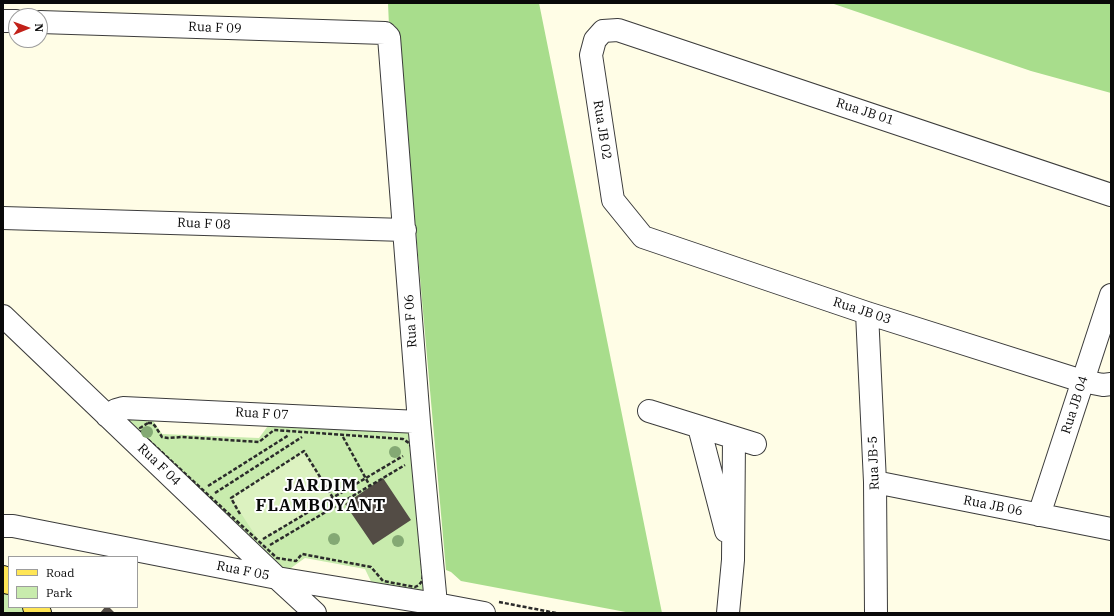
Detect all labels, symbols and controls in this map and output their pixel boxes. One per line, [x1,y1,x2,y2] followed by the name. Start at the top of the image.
[8,8,48,48] north arrow
[188,19,242,37] street label: Rua F 09
[32,23,46,32] text: N
[834,95,896,129] street label: Rua JB 01
[590,99,614,161] street label: Rua JB 02
[177,215,231,233] street label: Rua F 08
[401,294,421,348] street label: Rua F 06
[831,294,893,328] street label: Rua JB 03
[1058,374,1092,436] street label: Rua JB 04
[235,405,289,423] street label: Rua F 07
[865,436,883,490] street label: Rua JB-5
[134,441,184,489] street label: Rua F 04
[256,476,386,516] district label: JARDIM FLAMBOYANT
[962,493,1024,519] street label: Rua JB 06
[8,556,138,608] legend
[215,558,271,584] street label: Rua F 05
[46,565,75,580] text: Road
[46,585,72,600] text: Park

